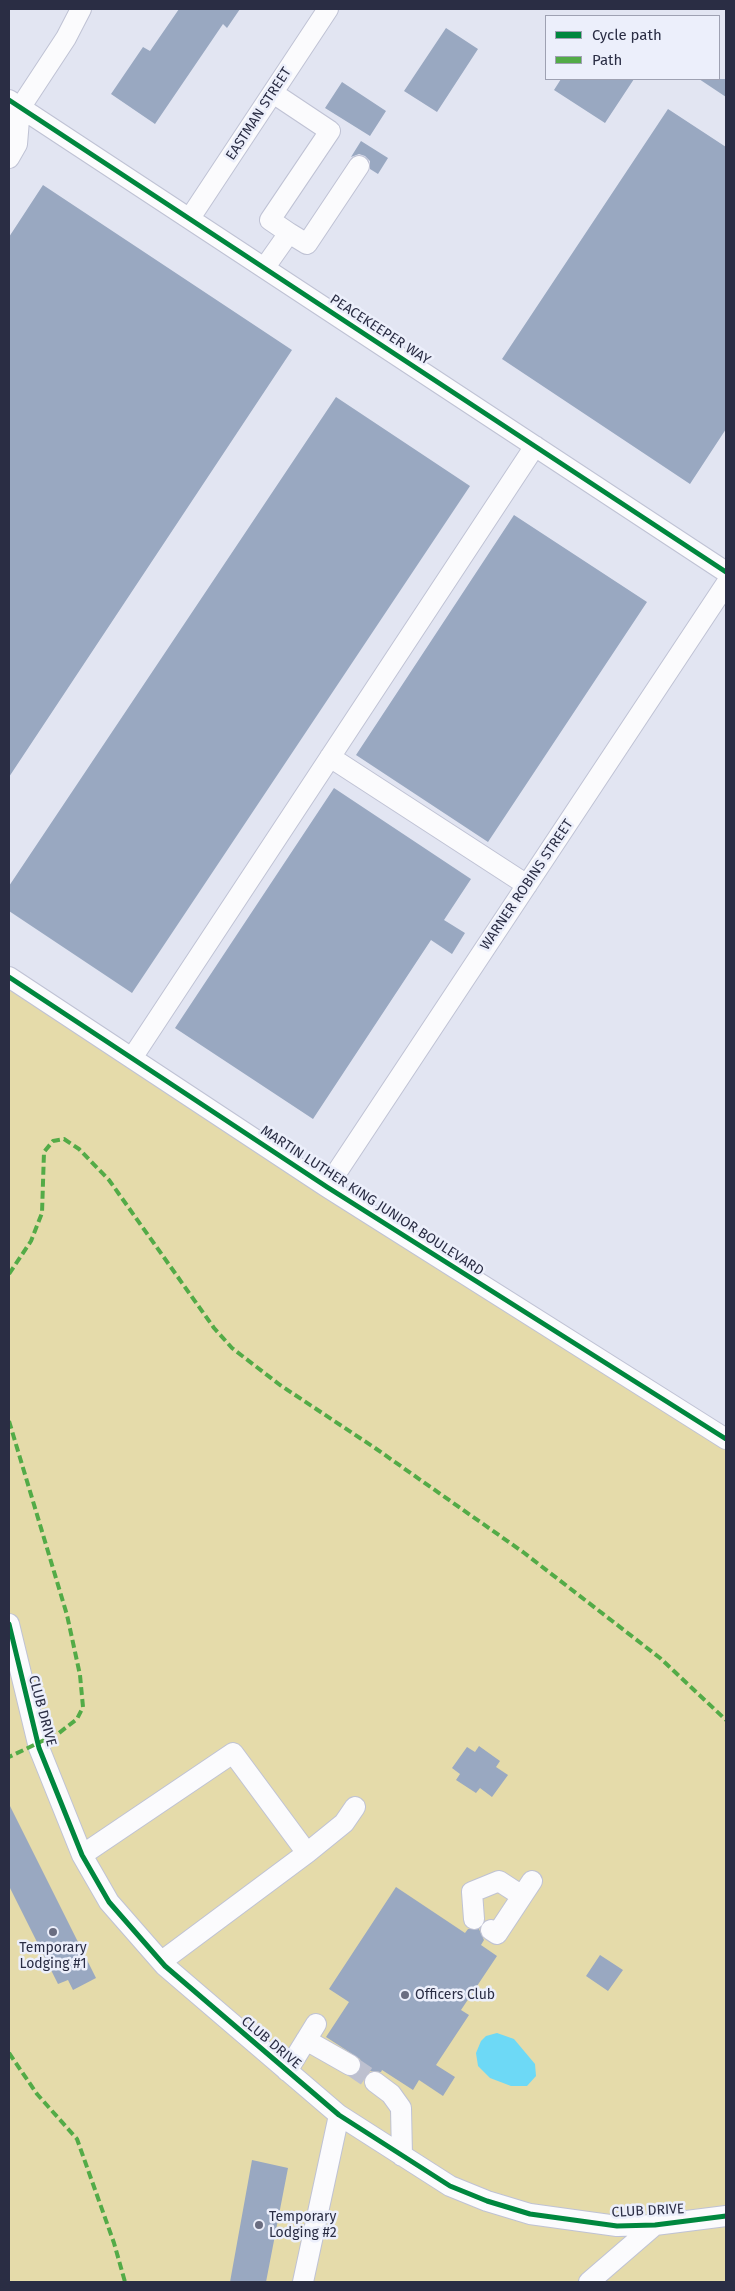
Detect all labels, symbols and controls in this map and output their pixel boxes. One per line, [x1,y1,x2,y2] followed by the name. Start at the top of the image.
[545,15,720,80] legend
[592,26,662,44] text: Cycle path
[592,51,622,69] text: Path
[223,64,295,164] street label: EASTMAN STREET
[327,291,433,369] street label: PEACEKEEPER WAY
[477,816,577,954] street label: WARNER ROBINS STREET
[257,1122,487,1280] street label: MARTIN LUTHER KING JUNIOR BOULEVARD
[24,1674,60,1748] street label: CLUB DRIVE
[47,1926,59,1938] marker: Temporary Lodging #1
[19,1940,87,1972] place label: Temporary Lodging #1
[415,1987,495,2003] place label: Officers Club
[399,1989,411,2001] marker: Officers Club
[238,2013,304,2073] street label: CLUB DRIVE
[611,2201,685,2221] street label: CLUB DRIVE
[269,2209,337,2242] place label: Temporary Lodging #2
[253,2219,265,2231] marker: Temporary Lodging #2

